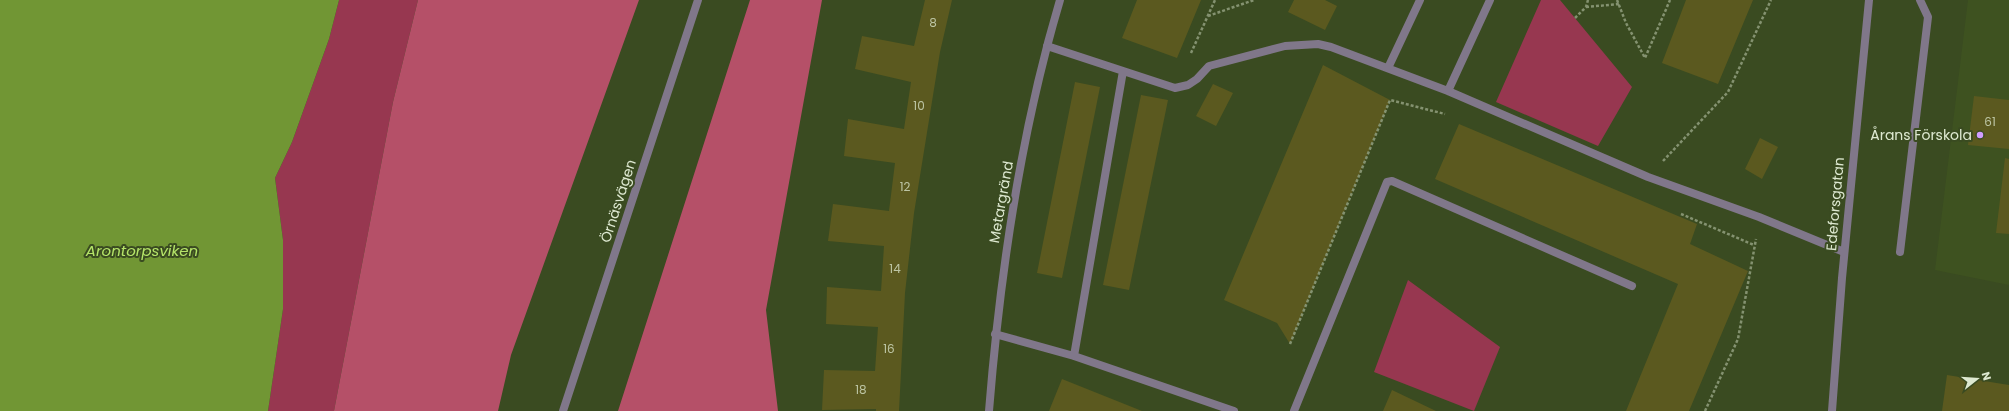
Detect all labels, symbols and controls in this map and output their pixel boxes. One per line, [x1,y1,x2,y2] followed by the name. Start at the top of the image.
[929,14,937,31] house number: 8
[913,97,925,114] house number: 10
[1984,113,1996,130] house number: 61
[1870,125,1972,145] place label: Årans Förskola
[1975,130,1985,140] marker: Årans Förskola
[1821,156,1849,252] street label: Edeforsgatan
[595,157,641,245] street label: Örnäsvägen
[984,159,1018,245] street label: Metargränd
[900,178,910,195] house number: 12
[85,240,198,261] water label: Arontorpsviken
[889,260,901,277] house number: 14
[883,340,895,357] house number: 16
[1957,359,1997,399] north arrow
[1978,370,1995,382] text: N
[855,381,867,398] house number: 18

